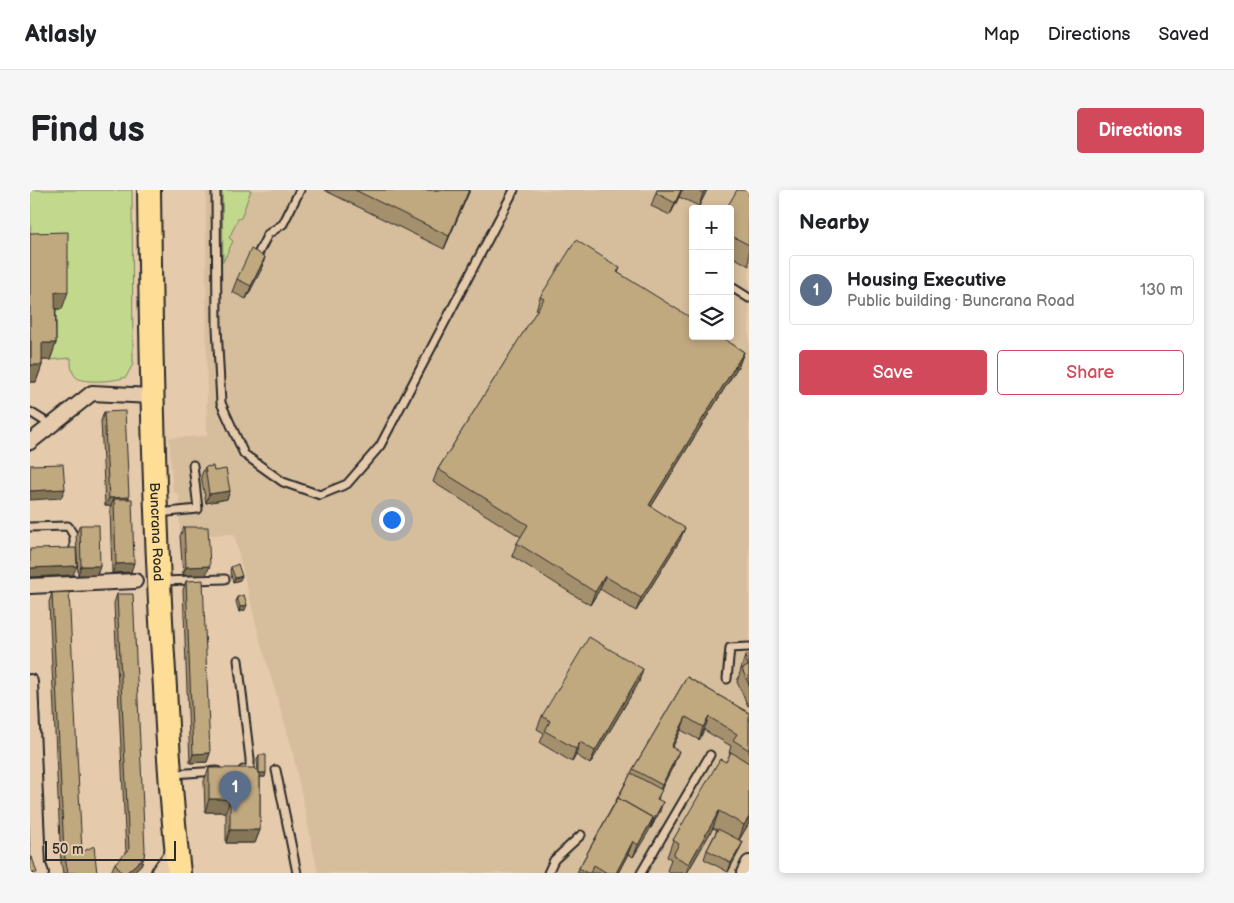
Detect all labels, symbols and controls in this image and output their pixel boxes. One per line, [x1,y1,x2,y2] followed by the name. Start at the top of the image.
[25,20,96,49] text: Atlasly
[984,24,1020,45] text: Map
[1048,24,1130,45] text: Directions
[1158,24,1209,45] text: Saved
[1077,108,1204,153] button: Directions
[30,109,145,152] text: Find us
[689,205,734,340] map controls
[689,205,734,250] button: +
[799,210,869,235] text: Nearby
[689,250,734,295] button: −
[847,269,1006,292] text: Housing Executive
[813,281,819,300] text: 1
[1140,281,1183,300] text: 130 m
[847,292,1075,311] text: Public building · Buncrana Road
[689,295,734,340] button: layers
[799,350,987,395] button: Save
[997,350,1184,395] button: Share
[146,482,167,582] street label: Buncrana Road
[379,507,405,533] your location
[219,771,251,812] pin: 1
[45,838,176,861] scale bar
[52,841,84,858] text: 50 m

